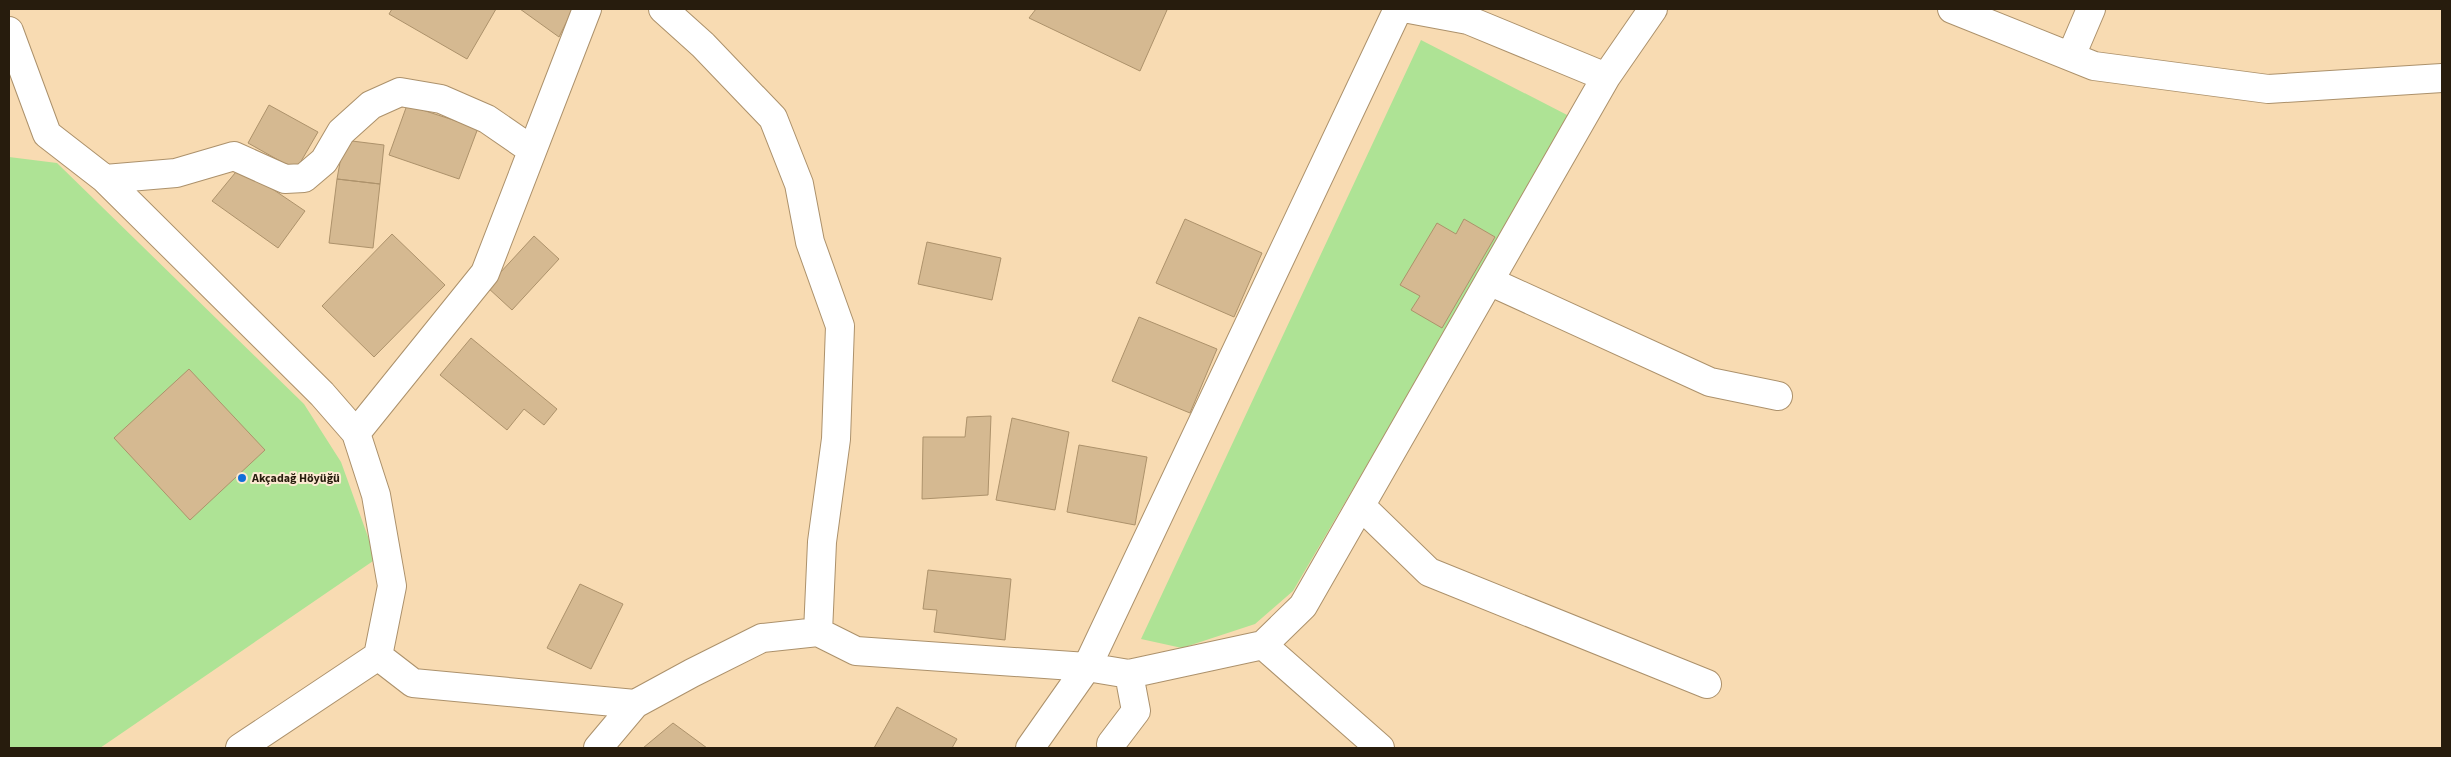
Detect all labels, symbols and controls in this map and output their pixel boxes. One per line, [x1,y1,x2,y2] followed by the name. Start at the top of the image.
[251,470,340,487] place label: Akçadağ Höyüğü
[236,472,248,484] marker: Akçadağ Höyüğü

